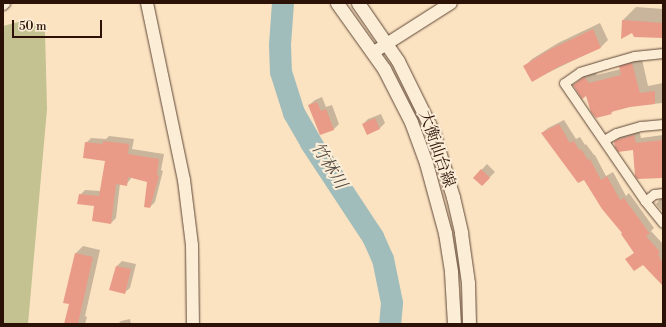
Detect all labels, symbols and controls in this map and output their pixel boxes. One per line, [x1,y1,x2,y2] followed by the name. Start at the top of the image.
[14,12,104,38] scale bar
[19,19,47,34] text: 50 m
[415,108,459,190] street label: 大衡仙台線
[306,139,350,193] water label: 竹林川

